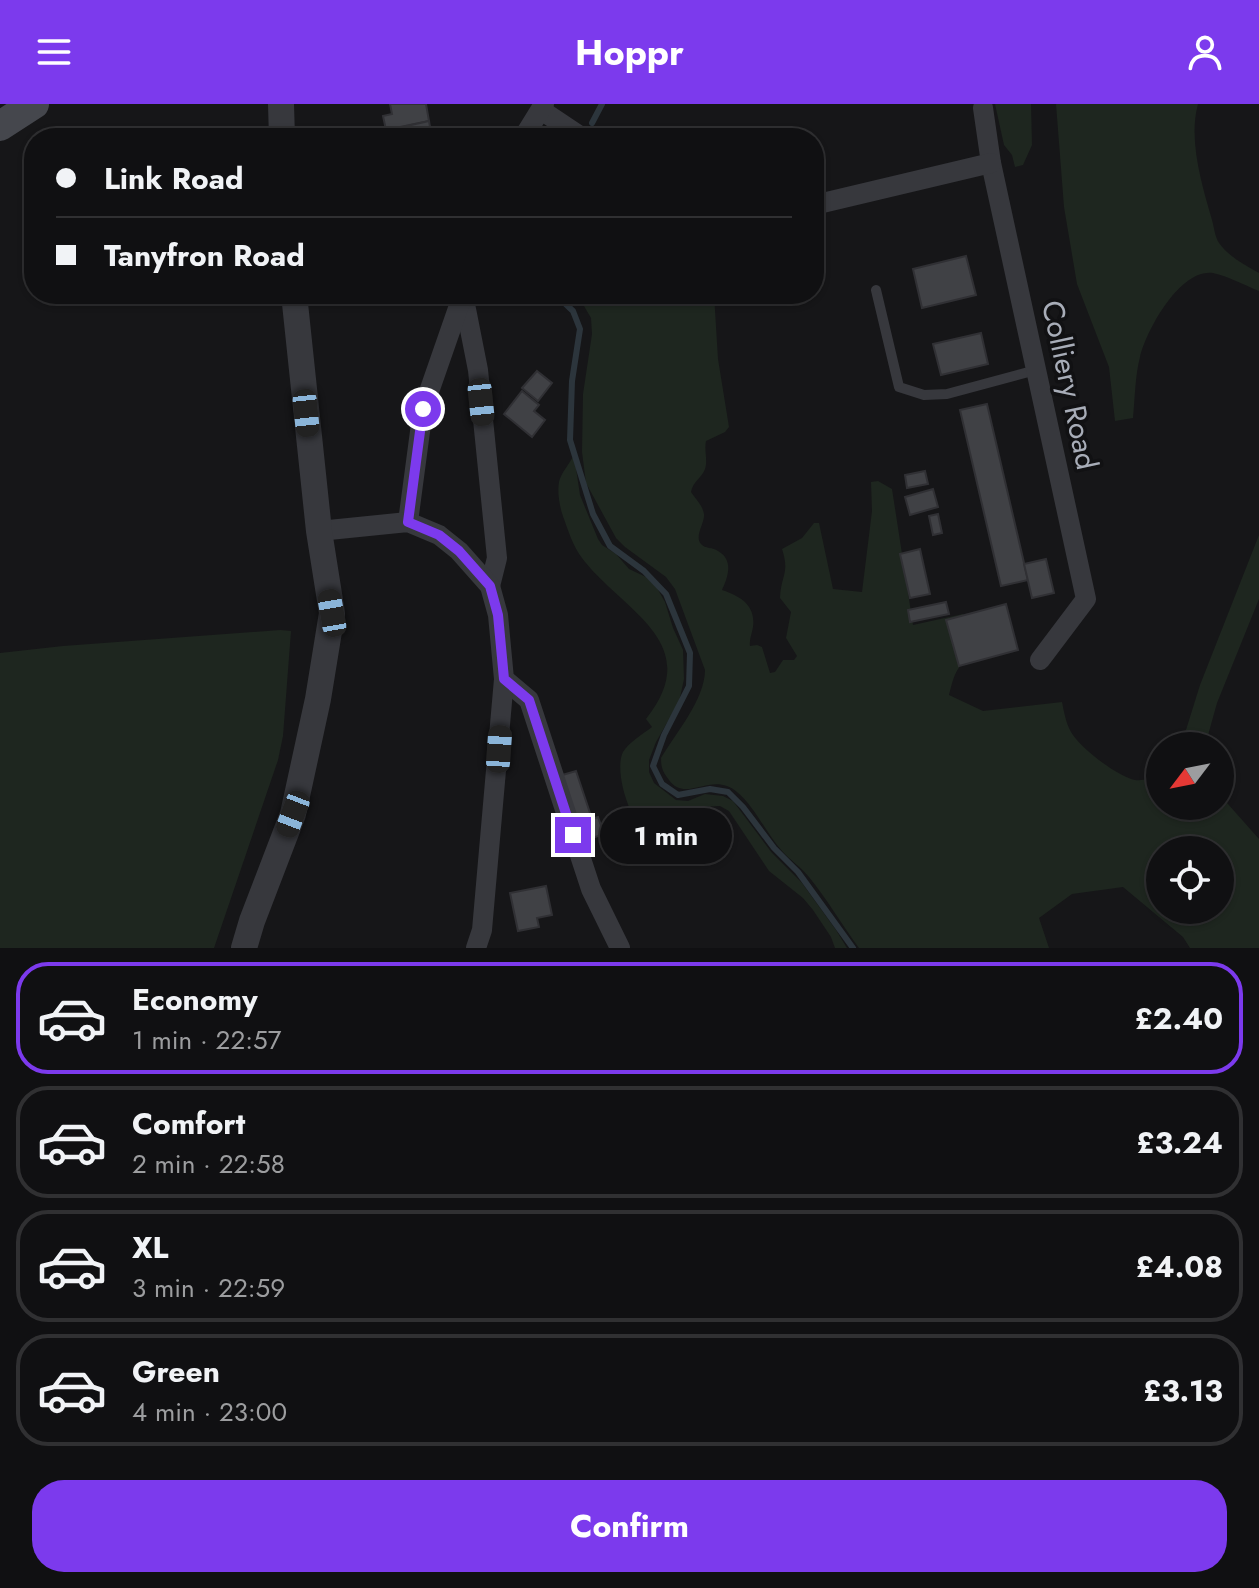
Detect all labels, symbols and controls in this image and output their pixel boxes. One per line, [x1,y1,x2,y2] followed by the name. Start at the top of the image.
[575,26,684,78] text: Hoppr
[32,30,76,74] icon: menu
[1183,30,1227,74] icon: person
[104,157,243,200] text: Link Road
[104,234,305,277] text: Tanyfron Road
[1031,296,1109,474] street label: Colliery Road
[467,377,495,427] car
[292,388,320,438] car
[405,391,441,427] route start
[316,587,348,639] car
[485,724,513,774] car
[1146,732,1234,820] north arrow
[1146,732,1234,924] map controls
[273,787,313,841] car
[601,807,733,863] callout: 1 min
[555,817,591,853] route end
[634,817,698,855] text: 1 min
[1146,836,1234,924] button: locate
[132,978,258,1021] text: Economy
[36,982,108,1054] icon: car
[1135,997,1223,1040] text: £2.40
[132,1021,281,1059] text: 1 min · 22:57
[132,1102,245,1145] text: Comfort
[36,1106,108,1178] icon: car
[1136,1121,1223,1164] text: £3.24
[132,1145,285,1183] text: 2 min · 22:58
[132,1226,168,1269] text: XL
[36,1230,108,1302] icon: car
[1135,1245,1223,1288] text: £4.08
[132,1269,285,1307] text: 3 min · 22:59
[132,1350,220,1393] text: Green
[36,1354,108,1426] icon: car
[1143,1369,1223,1412] text: £3.13
[132,1393,287,1431] text: 4 min · 23:00
[32,1480,1227,1572] button: Confirm

